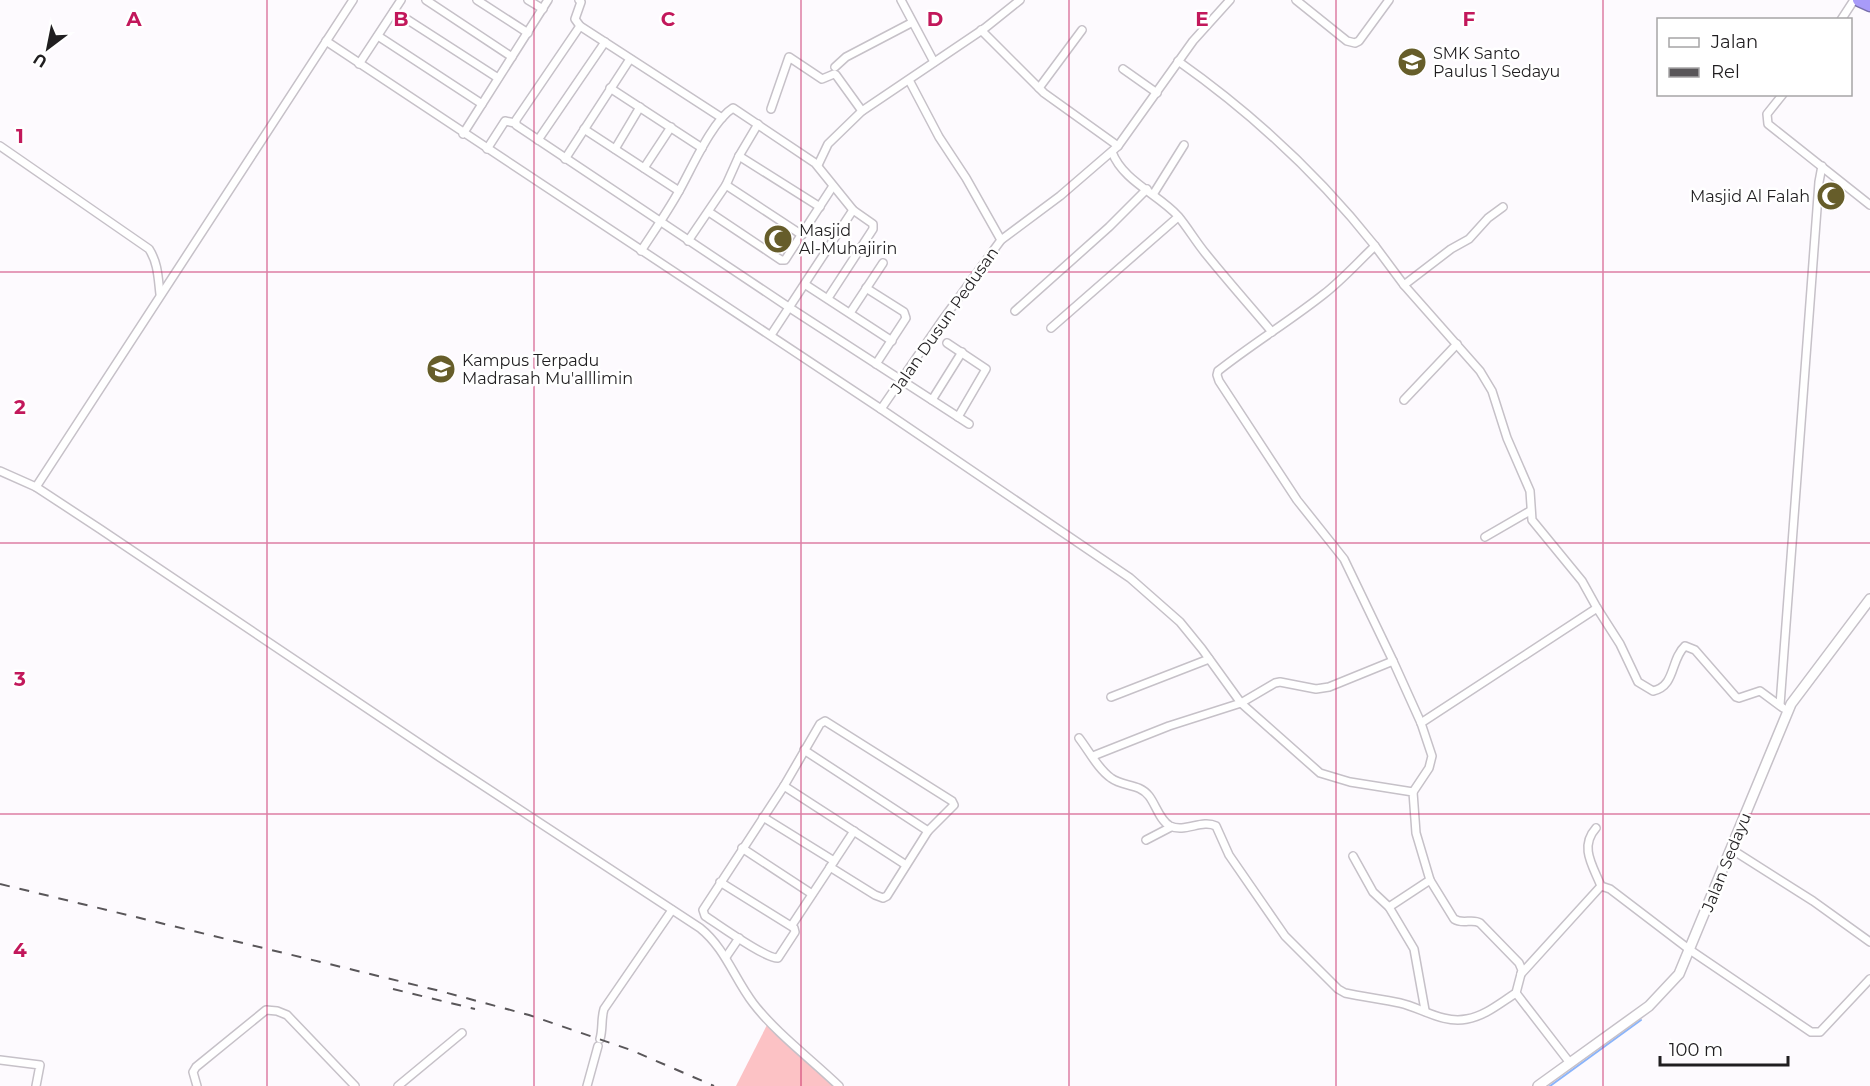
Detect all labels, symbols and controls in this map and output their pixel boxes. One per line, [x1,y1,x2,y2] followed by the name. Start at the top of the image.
[125,7,142,31] text: A
[393,7,409,31] text: B
[661,7,676,31] text: C
[927,7,943,31] text: D
[1195,7,1209,31] text: E
[1463,7,1476,31] text: F
[18,18,78,78] north arrow
[1657,18,1852,96] legend
[1710,31,1758,53] text: Jalan
[1433,44,1560,81] place label: SMK Santo Paulus 1 Sedayu
[1396,46,1428,78] school or university icon: SMK Santo Paulus 1 Sedayu
[30,49,51,72] text: U
[1711,61,1740,83] text: Rel
[16,124,24,148] text: 1
[1815,180,1847,212] mosque icon: Masjid Al Falah
[1690,187,1810,206] place label: Masjid Al Falah
[799,221,897,258] place label: Masjid Al-Muhajirin
[762,223,794,255] mosque icon: Masjid Al-Muhajirin
[886,243,1002,398] street label: Jalan Dusun Pedusan
[462,351,633,388] place label: Kampus Terpadu Madrasah Mu'alllimin
[425,353,457,385] school or university icon: Kampus Terpadu Madrasah Mu'alllimin
[14,395,26,419] text: 2
[13,667,26,691] text: 3
[1698,810,1755,915] street label: Jalan Sedayu
[13,938,27,962] text: 4
[1660,1029,1788,1067] scale bar
[1669,1039,1723,1061] text: 100 m

